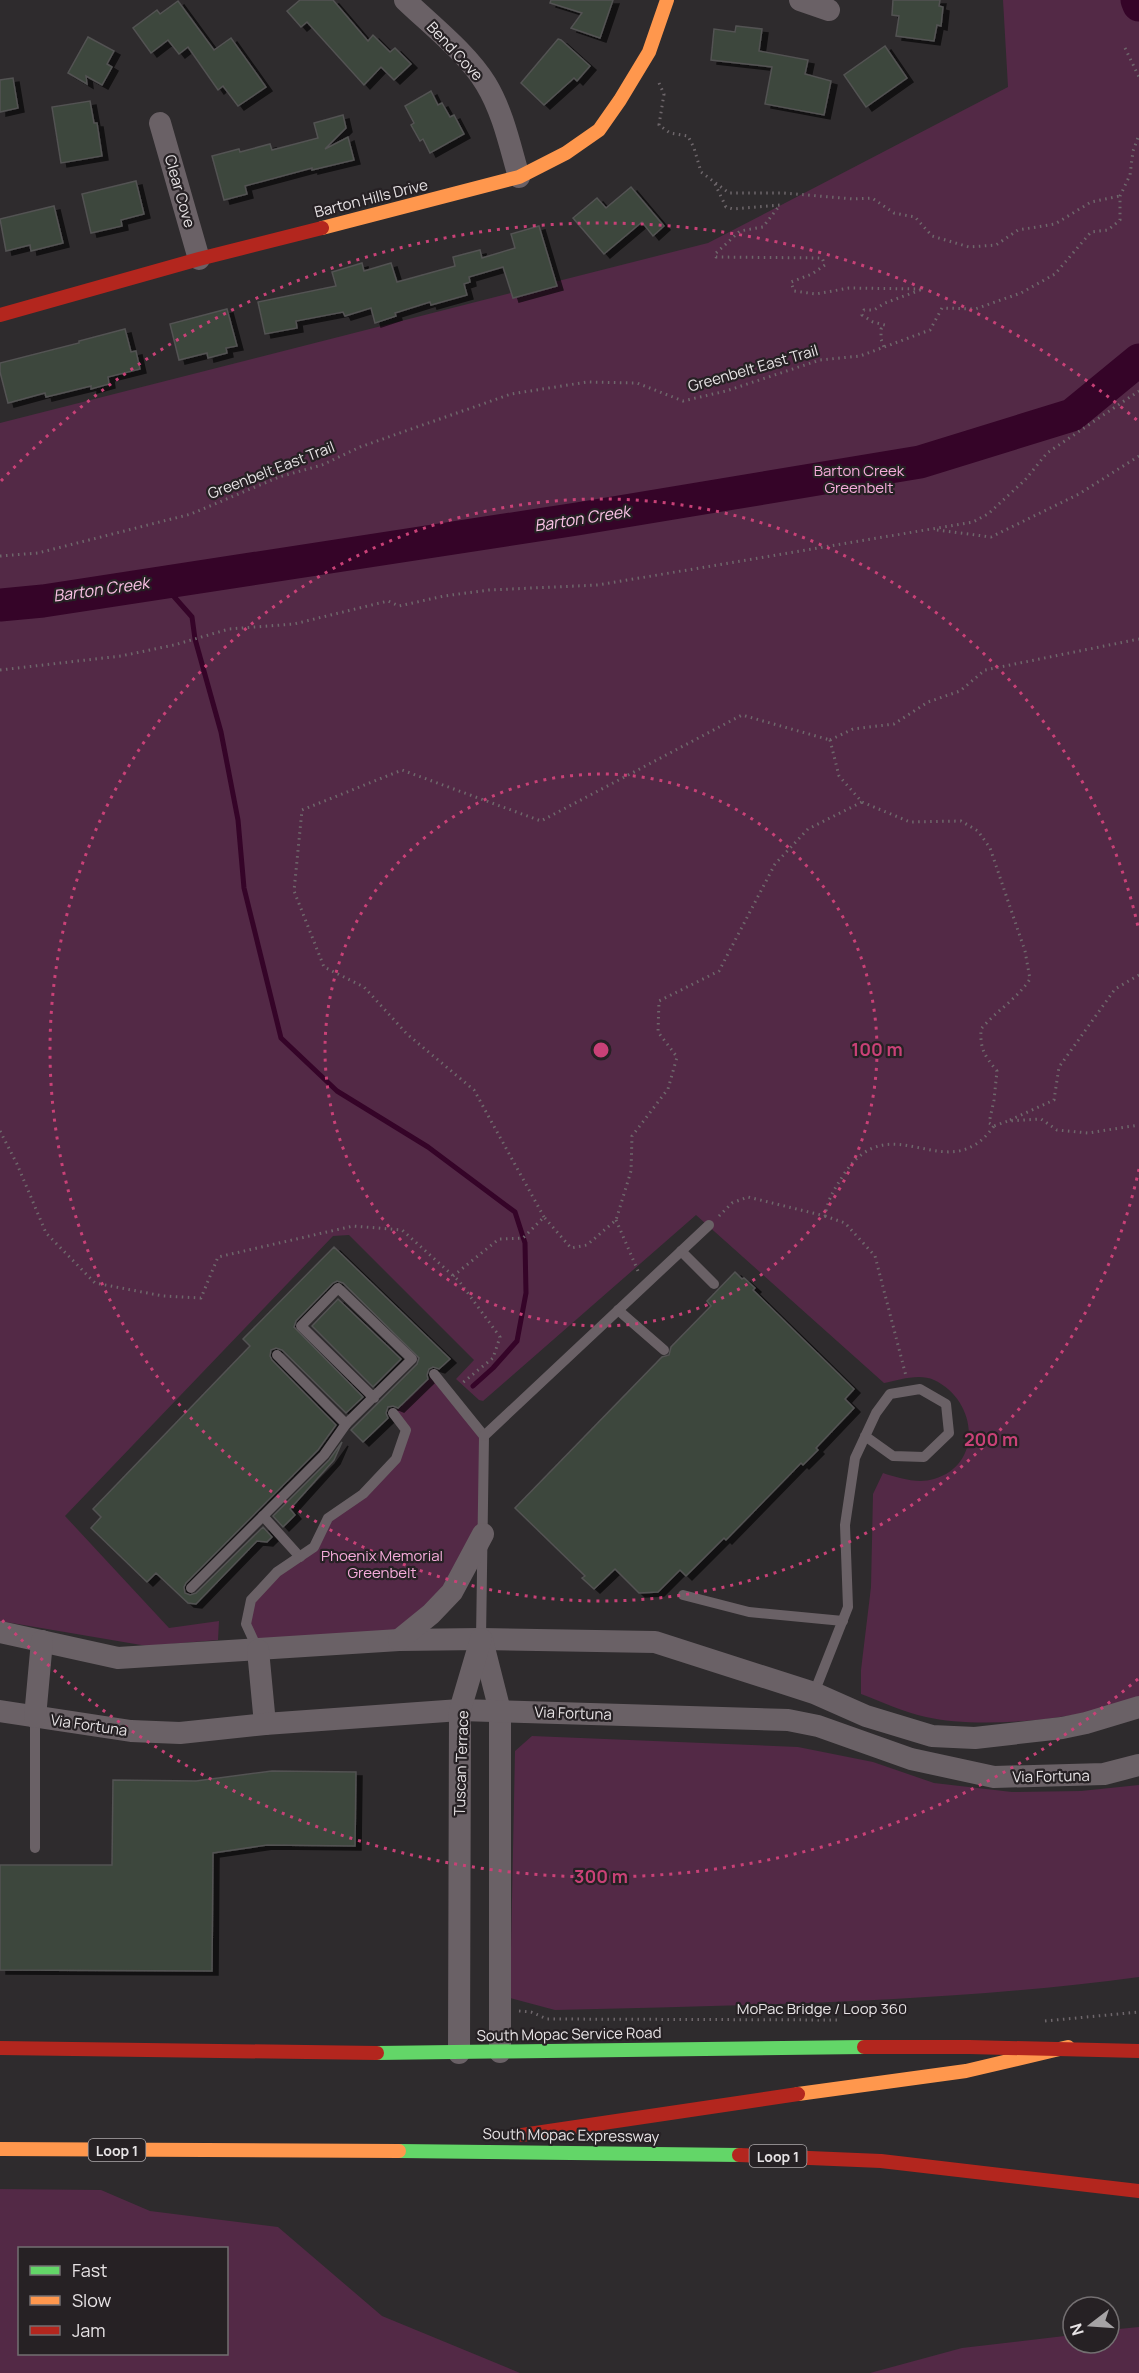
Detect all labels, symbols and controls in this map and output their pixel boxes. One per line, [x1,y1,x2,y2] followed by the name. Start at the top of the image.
[422,17,488,85] street label: Bend Cove
[160,152,200,230] street label: Clear Cove
[312,174,430,222] street label: Barton Hills Drive
[685,339,821,397] street label: Greenbelt East Trail
[204,436,338,504] street label: Greenbelt East Trail
[814,460,905,498] park label: Barton Creek Greenbelt
[533,499,633,536] water label: Barton Creek
[52,571,152,607] water label: Barton Creek
[851,1037,903,1061] text: 100 m
[591,1040,611,1060] centre of rings
[964,1427,1018,1451] text: 200 m
[321,1545,443,1583] park label: Phoenix Memorial Greenbelt
[534,1701,612,1725] street label: Via Fortuna
[49,1709,129,1741] street label: Via Fortuna
[449,1710,473,1816] street label: Tuscan Terrace
[1012,1765,1090,1787] street label: Via Fortuna
[574,1864,628,1888] text: 300 m
[737,1998,907,2019] street label: MoPac Bridge / Loop 360
[476,2022,662,2046] street label: South Mopac Service Road
[483,2123,660,2147] street label: South Mopac Expressway
[88,2139,146,2161] road number: Loop 1
[750,2145,806,2167] road number: Loop 1
[18,2247,228,2355] legend
[72,2258,107,2282] text: Fast
[72,2288,112,2312] text: Slow
[1061,2295,1121,2355] north arrow
[72,2318,106,2342] text: Jam
[1064,2321,1089,2338] text: N

